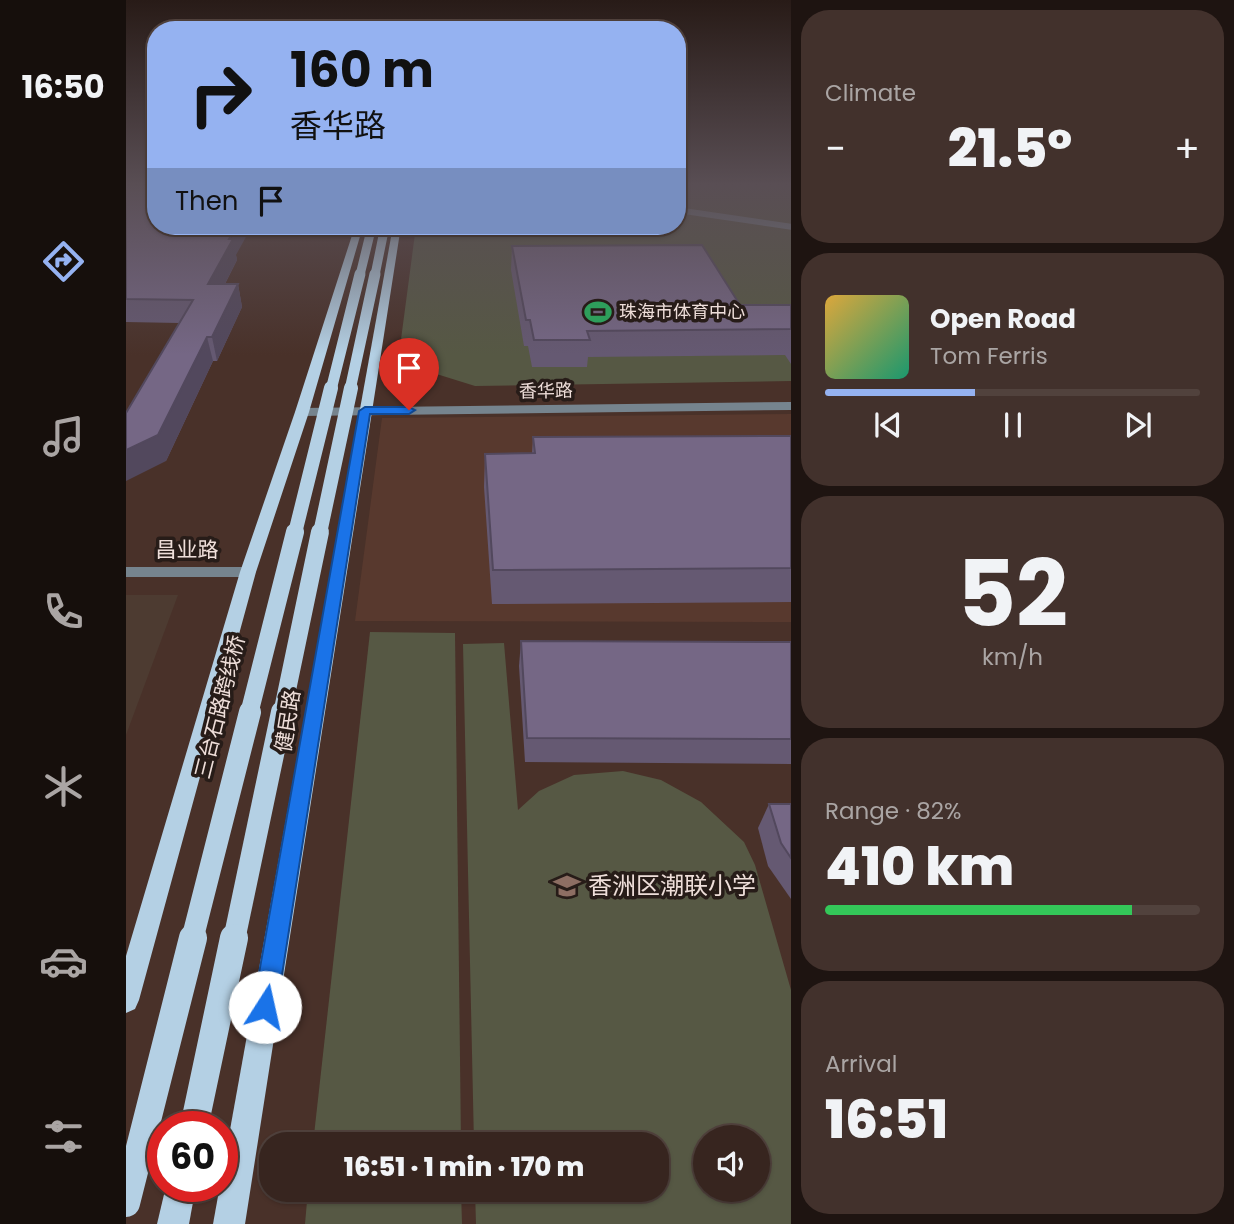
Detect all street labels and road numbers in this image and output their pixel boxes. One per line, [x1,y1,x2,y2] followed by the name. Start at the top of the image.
[519,378,573,403] street label: 香华路
[156,535,219,564] street label: 昌业路
[188,632,251,782] street label: 三台石路跨线桥
[268,688,307,754] street label: 健民路

